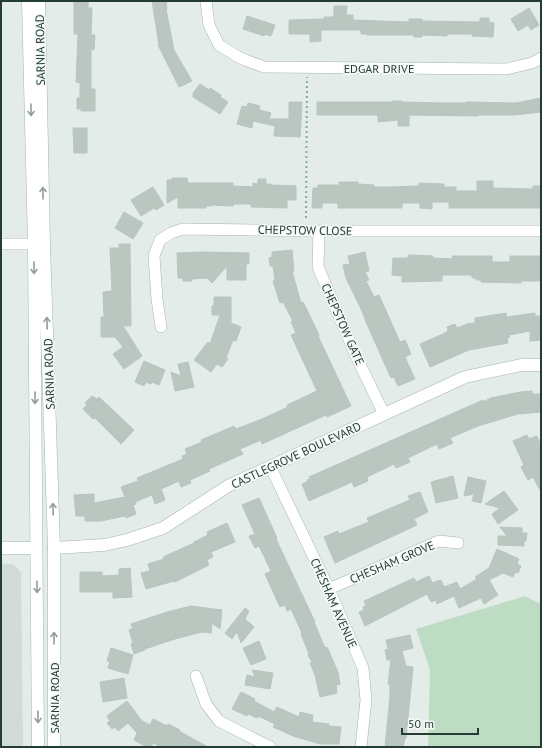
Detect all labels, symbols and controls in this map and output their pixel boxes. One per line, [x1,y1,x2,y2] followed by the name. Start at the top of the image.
[32,14,48,86] street label: SARNIA ROAD
[344,61,414,76] street label: EDGAR DRIVE
[27,103,34,116] one-way arrow
[39,187,47,200] one-way arrow
[258,222,352,238] street label: CHEPSTOW CLOSE
[30,261,38,274] one-way arrow
[318,281,368,367] street label: CHEPSTOW GATE
[43,317,51,330] one-way arrow
[40,338,58,410] street label: SARNIA ROAD
[31,391,39,404] one-way arrow
[229,418,363,492] street label: CASTLEGROVE BOULEVARD
[49,503,57,516] one-way arrow
[347,537,437,587] street label: CHESHAM GROVE
[307,556,361,650] street label: CHESHAM AVENUE
[33,580,40,593] one-way arrow
[50,632,58,645] one-way arrow
[47,662,62,734] street label: SARNIA ROAD
[34,710,42,723] one-way arrow
[402,710,478,736] scale bar
[408,716,434,731] text: 50 m

